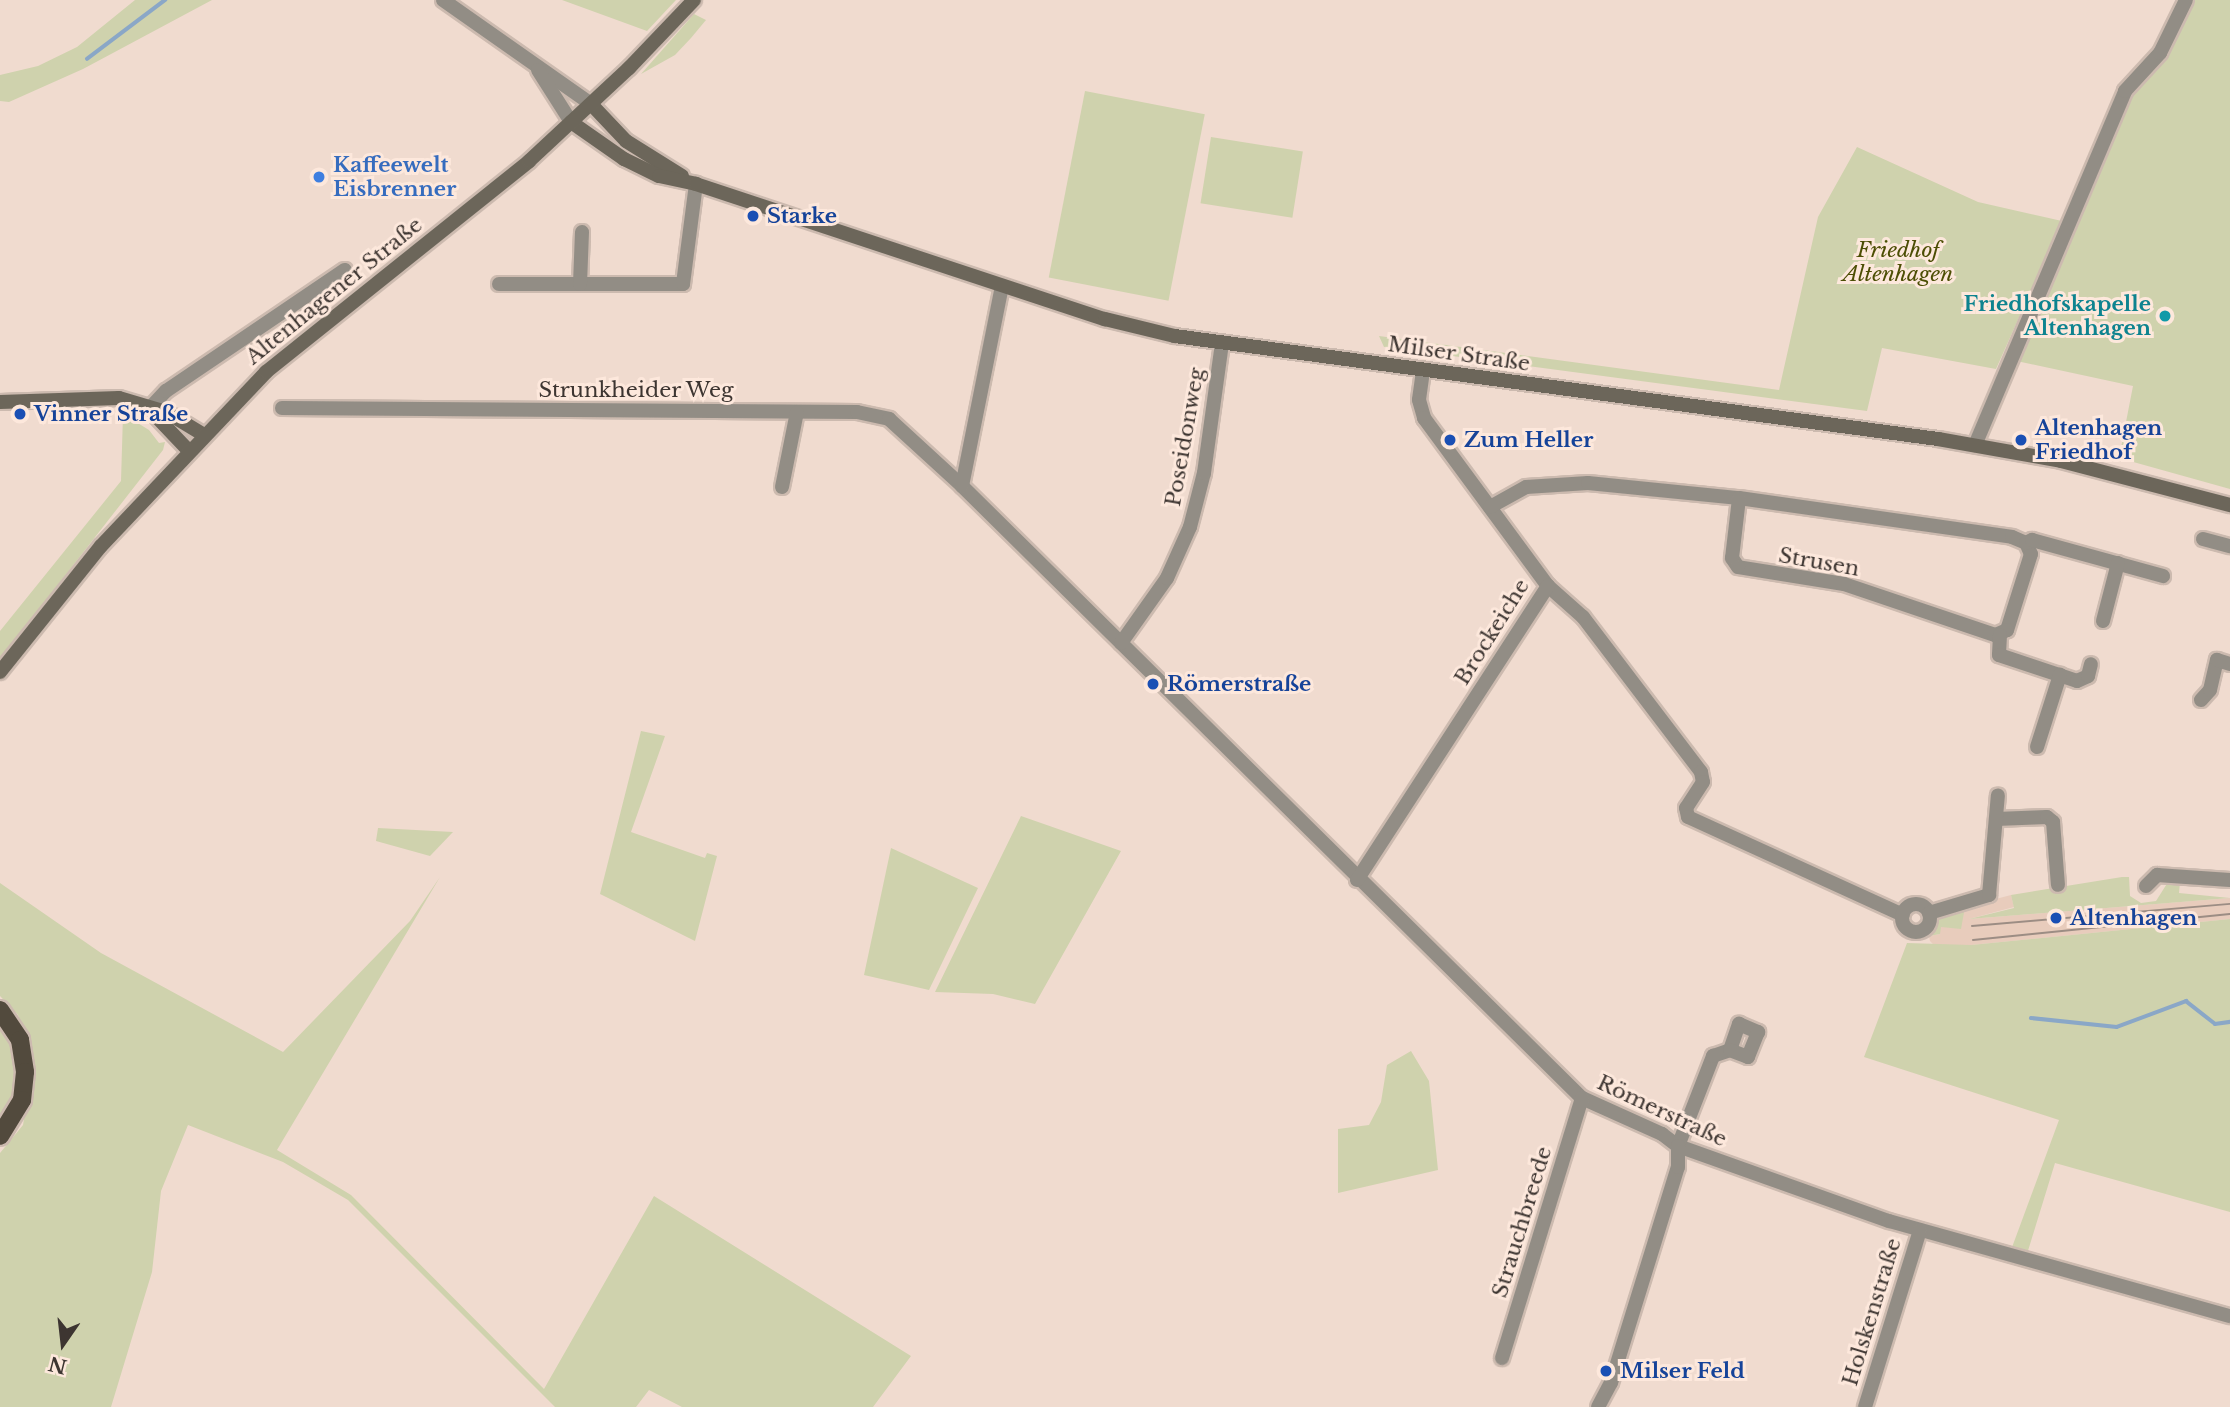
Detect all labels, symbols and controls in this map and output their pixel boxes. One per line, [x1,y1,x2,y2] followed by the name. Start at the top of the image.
[333,152,456,202] place label: Kaffeewelt Eisbrenner
[311,169,327,185] marker: Kaffeewelt Eisbrenner
[767,203,837,229] place label: Starke
[745,208,761,224] marker: Starke
[241,212,427,370] street label: Altenhagener Straße
[1843,237,1953,287] park label: Friedhof Altenhagen
[1964,291,2151,341] place label: Friedhofskapelle Altenhagen
[2157,308,2173,324] marker: Friedhofskapelle Altenhagen
[1386,332,1532,376] street label: Milser Straße
[1160,366,1210,508] street label: Poseidonweg
[538,377,734,403] street label: Strunkheider Weg
[34,401,189,427] place label: Vinner Straße
[12,406,28,422] marker: Vinner Straße
[2035,415,2162,465] place label: Altenhagen Friedhof
[1464,427,1594,453] place label: Zum Heller
[1442,432,1458,448] marker: Zum Heller
[2013,432,2029,448] marker: Altenhagen Friedhof
[1777,543,1861,581] street label: Strusen
[1450,574,1534,690] street label: Brockeiche
[1167,671,1311,697] place label: Römerstraße
[1145,676,1161,692] marker: Römerstraße
[2070,905,2197,931] place label: Altenhagen
[2048,910,2064,926] marker: Altenhagen
[1593,1070,1731,1152] street label: Römerstraße
[1487,1143,1557,1301] street label: Strauchbreede
[1838,1235,1906,1389] street label: Holskenstraße
[28,1309,98,1379] north arrow
[46,1352,69,1378] text: N
[1620,1358,1745,1384] place label: Milser Feld
[1598,1363,1614,1379] marker: Milser Feld

